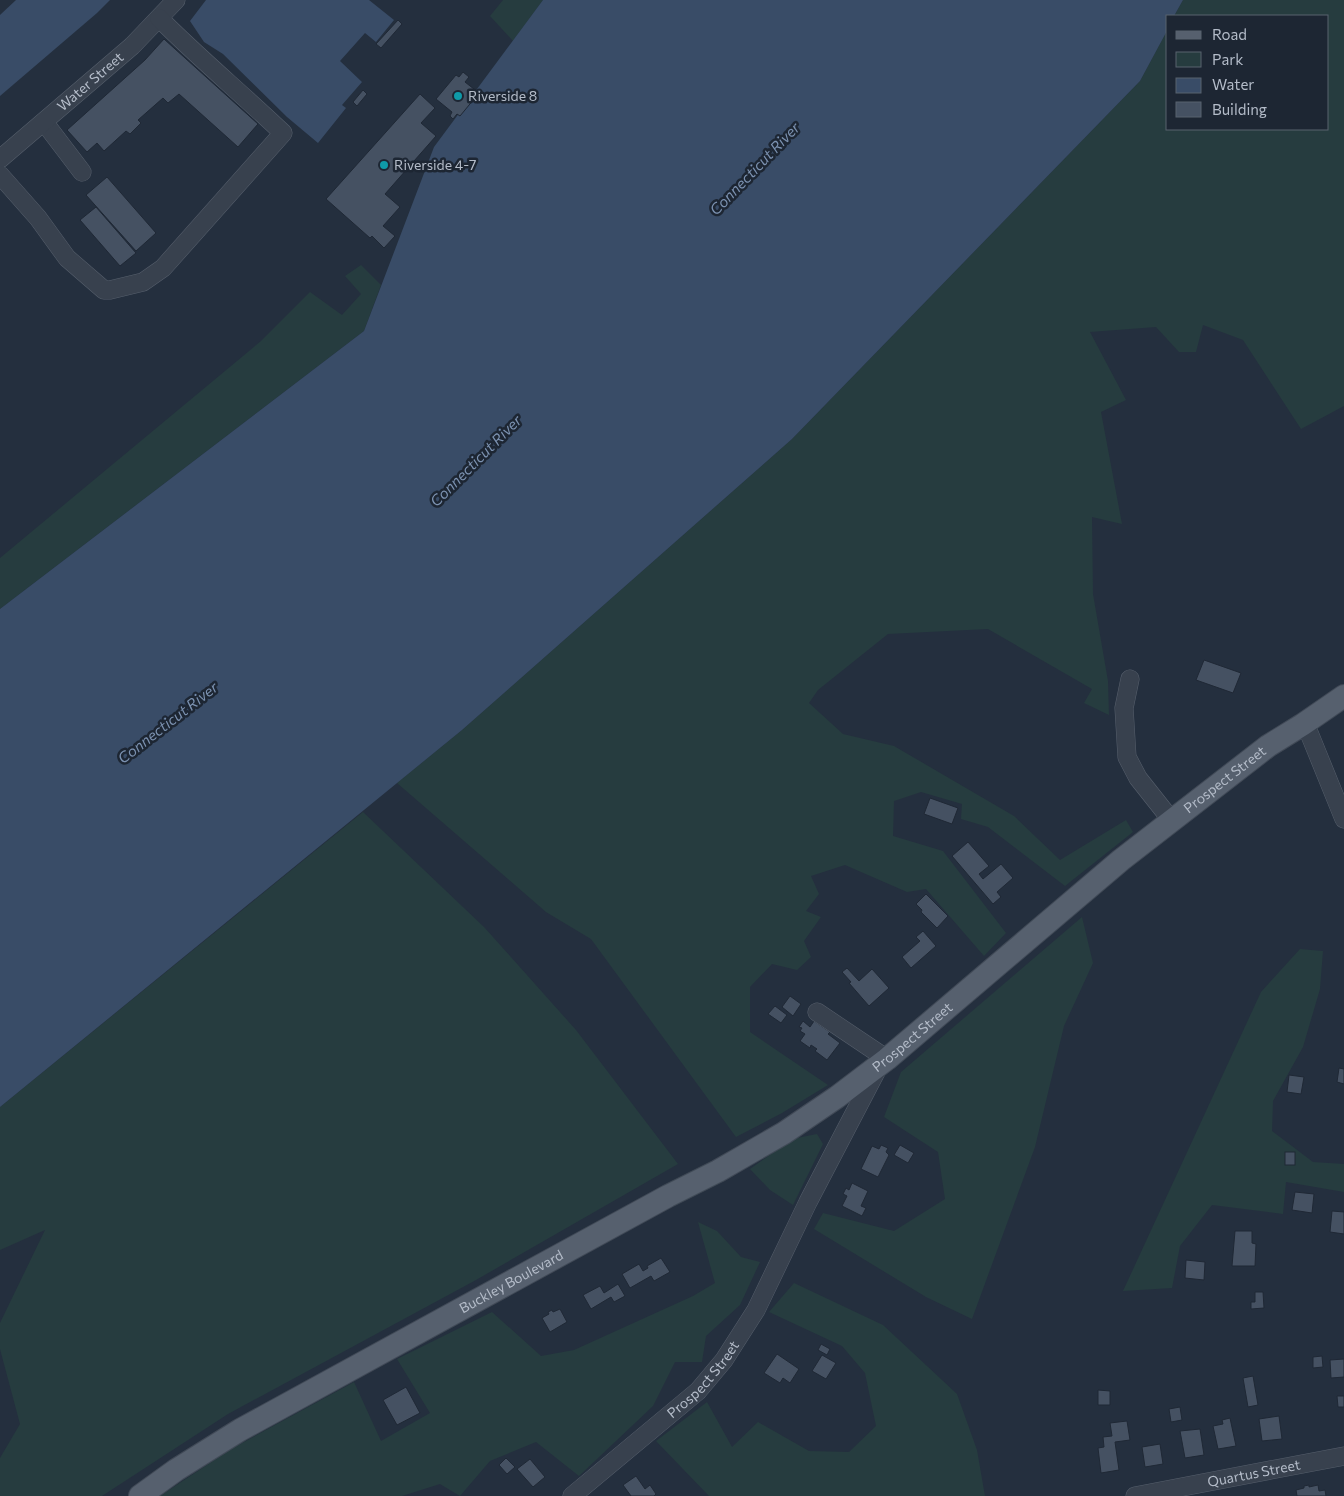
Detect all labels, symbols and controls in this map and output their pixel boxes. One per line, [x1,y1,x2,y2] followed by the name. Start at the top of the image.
[1166,15,1329,130] legend
[1212,25,1247,43] text: Road
[53,48,127,114] street label: Water Street
[1212,50,1243,68] text: Park
[1212,75,1254,93] text: Water
[468,87,537,104] place label: Riverside 8
[452,90,464,102] marker: Riverside 8
[1212,100,1267,118] text: Building
[705,117,804,218] water label: Connecticut River
[394,156,476,173] place label: Riverside 4-7
[378,159,390,171] marker: Riverside 4-7
[426,410,525,510] water label: Connecticut River
[114,677,222,767] water label: Connecticut River
[1180,742,1269,816] street label: Prospect Street
[869,998,956,1075] street label: Prospect Street
[456,1246,566,1316] street label: Buckley Boulevard
[663,1337,742,1421] street label: Prospect Street
[1206,1455,1302,1490] street label: Quartus Street

